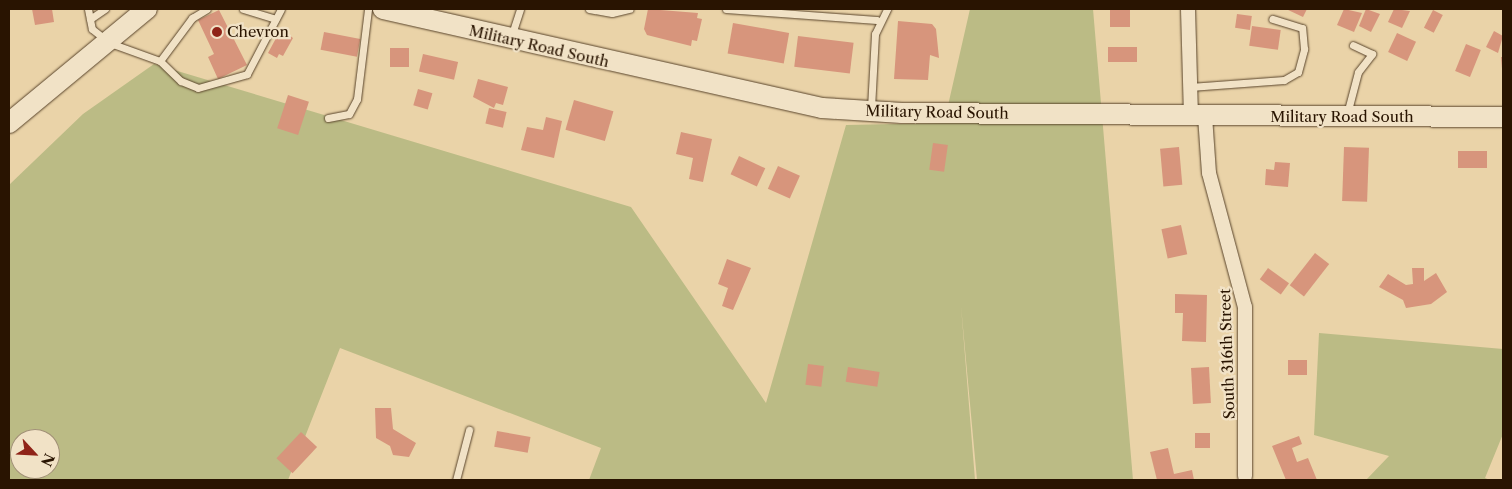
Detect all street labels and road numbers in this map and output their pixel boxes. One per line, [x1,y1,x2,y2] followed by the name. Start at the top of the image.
[467,21,611,71] street label: Military Road South
[865,102,1009,122] street label: Military Road South
[1270,108,1414,126] street label: Military Road South
[1216,288,1238,420] street label: South 316th Street

